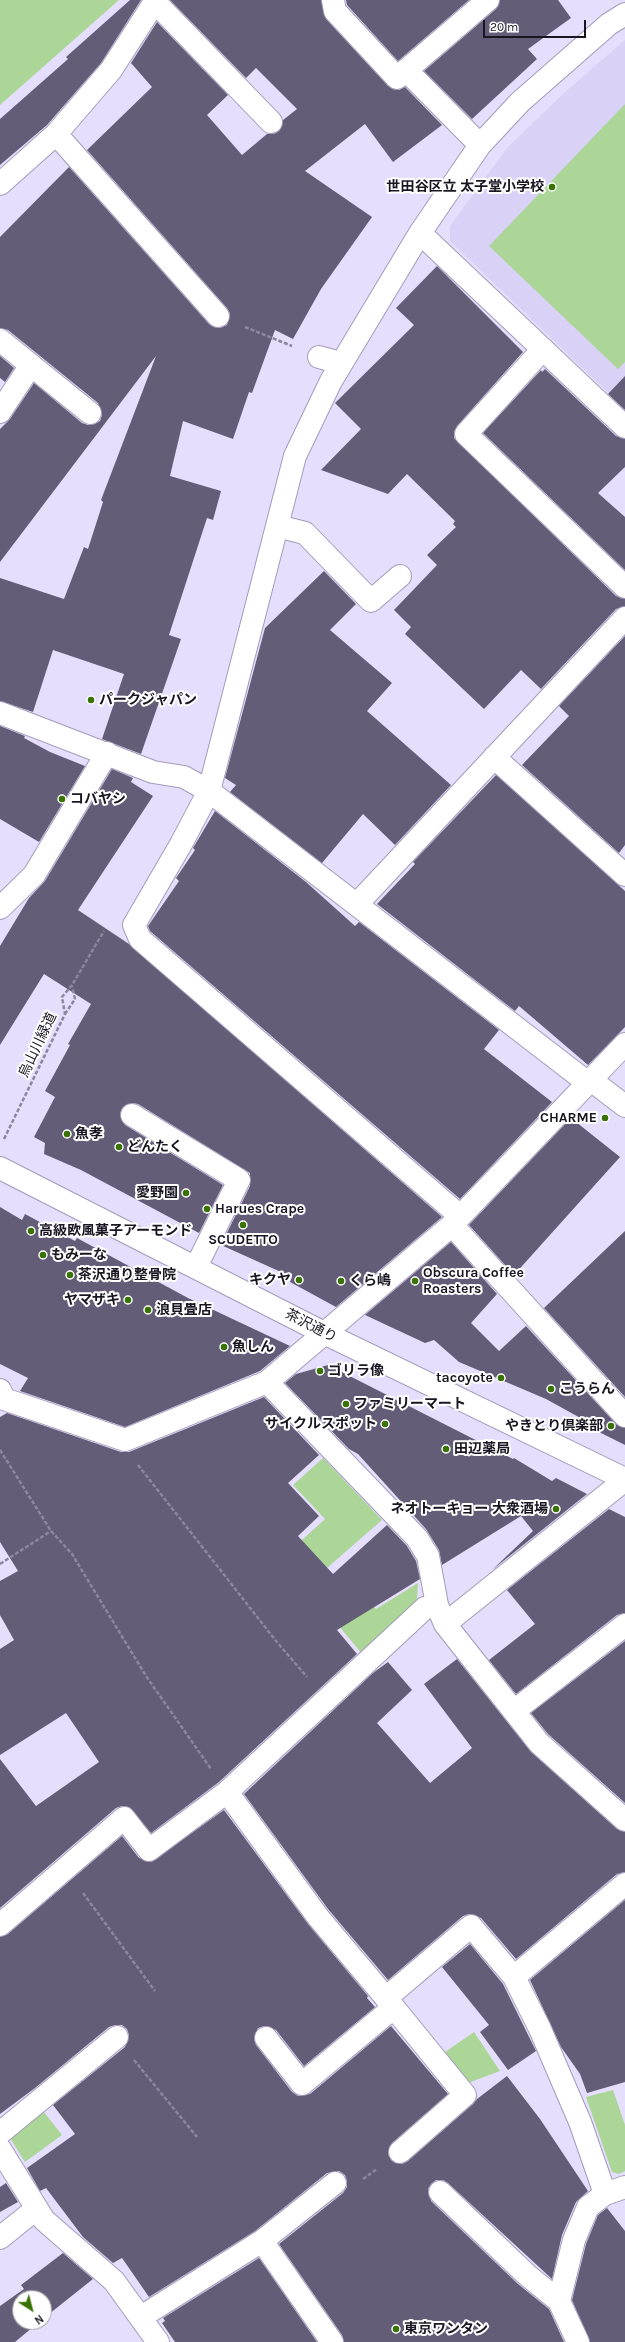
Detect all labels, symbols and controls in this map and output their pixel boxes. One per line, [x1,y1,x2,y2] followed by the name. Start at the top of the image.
[485,12,588,38] scale bar
[490,20,518,34] text: 20 m
[386,179,544,195] place label: 世田谷区立 太子堂小学校
[547,182,557,192] marker: 世田谷区立 太子堂小学校
[99,692,197,708] place label: パークジャパン
[86,695,96,705] marker: パークジャパン
[70,791,126,807] place label: コバヤシ
[57,794,67,804] marker: コバヤシ
[16,1010,60,1080] street label: 烏山川緑道
[540,1110,597,1126] place label: CHARME
[600,1113,610,1123] marker: CHARME
[75,1126,103,1142] place label: 魚孝
[62,1129,72,1139] marker: 魚孝
[127,1139,183,1155] place label: どんたく
[114,1142,124,1152] marker: どんたく
[136,1185,178,1201] place label: 愛野園
[181,1188,191,1198] marker: 愛野園
[215,1201,304,1217] place label: Harues Crape
[202,1204,212,1214] marker: Harues Crape
[238,1220,248,1230] marker: SCUDETTO
[39,1223,192,1239] place label: 高級欧風菓子アーモンド
[26,1226,36,1236] marker: 高級欧風菓子アーモンド
[208,1232,278,1248] place label: SCUDETTO
[51,1247,107,1263] place label: もみーな
[38,1250,48,1260] marker: もみーな
[423,1265,524,1298] place label: Obscura Coffee Roasters
[78,1267,176,1283] place label: 茶沢通り整骨院
[65,1270,75,1280] marker: 茶沢通り整骨院
[249,1272,291,1288] place label: キクヤ
[349,1273,391,1289] place label: くら嶋
[294,1275,304,1285] marker: キクヤ
[336,1276,346,1286] marker: くら嶋
[410,1276,420,1286] marker: Obscura Coffee Roasters
[64,1292,120,1308] place label: ヤマザキ
[123,1295,133,1305] marker: ヤマザキ
[156,1302,212,1318] place label: 浪貝畳店
[143,1305,153,1315] marker: 浪貝畳店
[282,1306,340,1346] street label: 茶沢通り
[232,1339,274,1355] place label: 魚しん
[219,1342,229,1352] marker: 魚しん
[328,1363,384,1379] place label: ゴリラ像
[315,1366,325,1376] marker: ゴリラ像
[436,1370,493,1386] place label: tacoyote
[496,1373,506,1383] marker: tacoyote
[559,1381,615,1397] place label: こうらん
[546,1384,556,1394] marker: こうらん
[354,1396,466,1412] place label: ファミリーマート
[341,1399,351,1409] marker: ファミリーマート
[265,1416,377,1432] place label: サイクルスポット
[505,1418,603,1434] place label: やきとり倶楽部
[380,1419,390,1429] marker: サイクルスポット
[606,1421,616,1431] marker: やきとり倶楽部
[454,1441,510,1457] place label: 田辺薬局
[441,1444,451,1454] marker: 田辺薬局
[390,1501,548,1517] place label: ネオトーキョー 大衆酒場
[551,1504,561,1514] marker: ネオトーキョー 大衆酒場
[12,2290,52,2330] north arrow
[32,2312,46,2327] text: N
[404,2321,488,2337] place label: 東京ワンタン
[391,2324,401,2334] marker: 東京ワンタン

